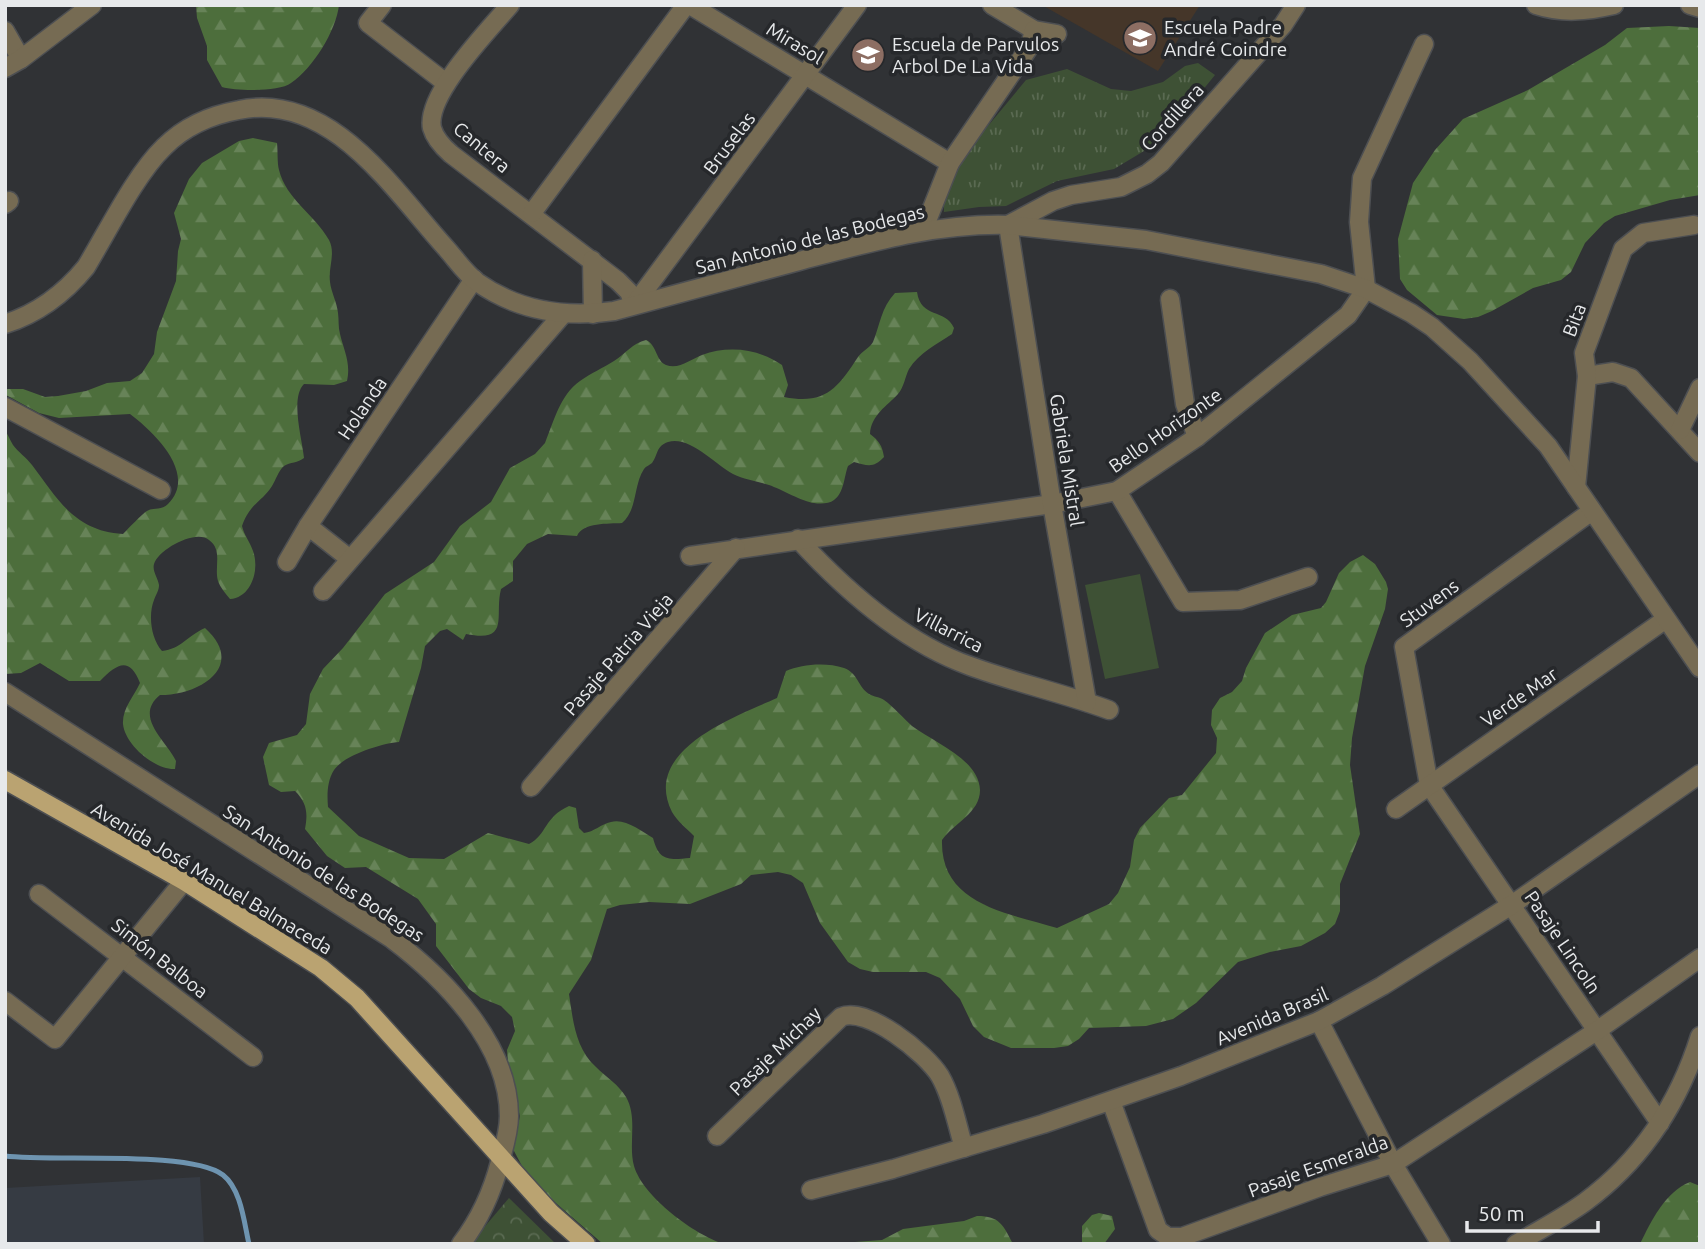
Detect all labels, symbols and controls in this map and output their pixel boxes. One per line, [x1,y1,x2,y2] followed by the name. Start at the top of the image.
[1164,16,1287,60] place label: Escuela Padre André Coindre
[763,17,827,69] street label: Mirasol
[1121,19,1159,57] school or university icon: Escuela Padre André Coindre
[892,33,1059,77] place label: Escuela de Parvulos Arbol De La Vida
[849,36,887,74] school or university icon: Escuela de Parvulos Arbol De La Vida
[1136,79,1208,155] street label: Cordillera
[699,108,759,178] street label: Bruselas
[449,117,515,177] street label: Cantera
[693,200,927,278] street label: San Antonio de las Bodegas
[1558,300,1590,340] street label: Bita
[333,372,391,444] street label: Holanda
[1104,383,1226,477] street label: Bello Horizonte
[1046,392,1088,528] street label: Gabriela Mistral
[1395,574,1463,632] street label: Stuvens
[559,588,677,720] street label: Pasaje Patria Vieja
[911,603,987,657] street label: Villarrica
[1476,663,1562,731] street label: Verde Mar
[88,797,336,959] street label: Avenida José Manuel Balmaceda
[220,800,428,946] street label: San Antonio de las Bodegas
[1521,886,1605,998] street label: Pasaje Lincoln
[107,914,213,1002] street label: Simón Balboa
[1213,983,1331,1049] street label: Avenida Brasil
[725,1002,825,1100] street label: Pasaje Michay
[1245,1131,1391,1201] street label: Pasaje Esmeralda
[1467,1190,1598,1234] scale bar
[1478,1201,1525,1225] text: 50 m

